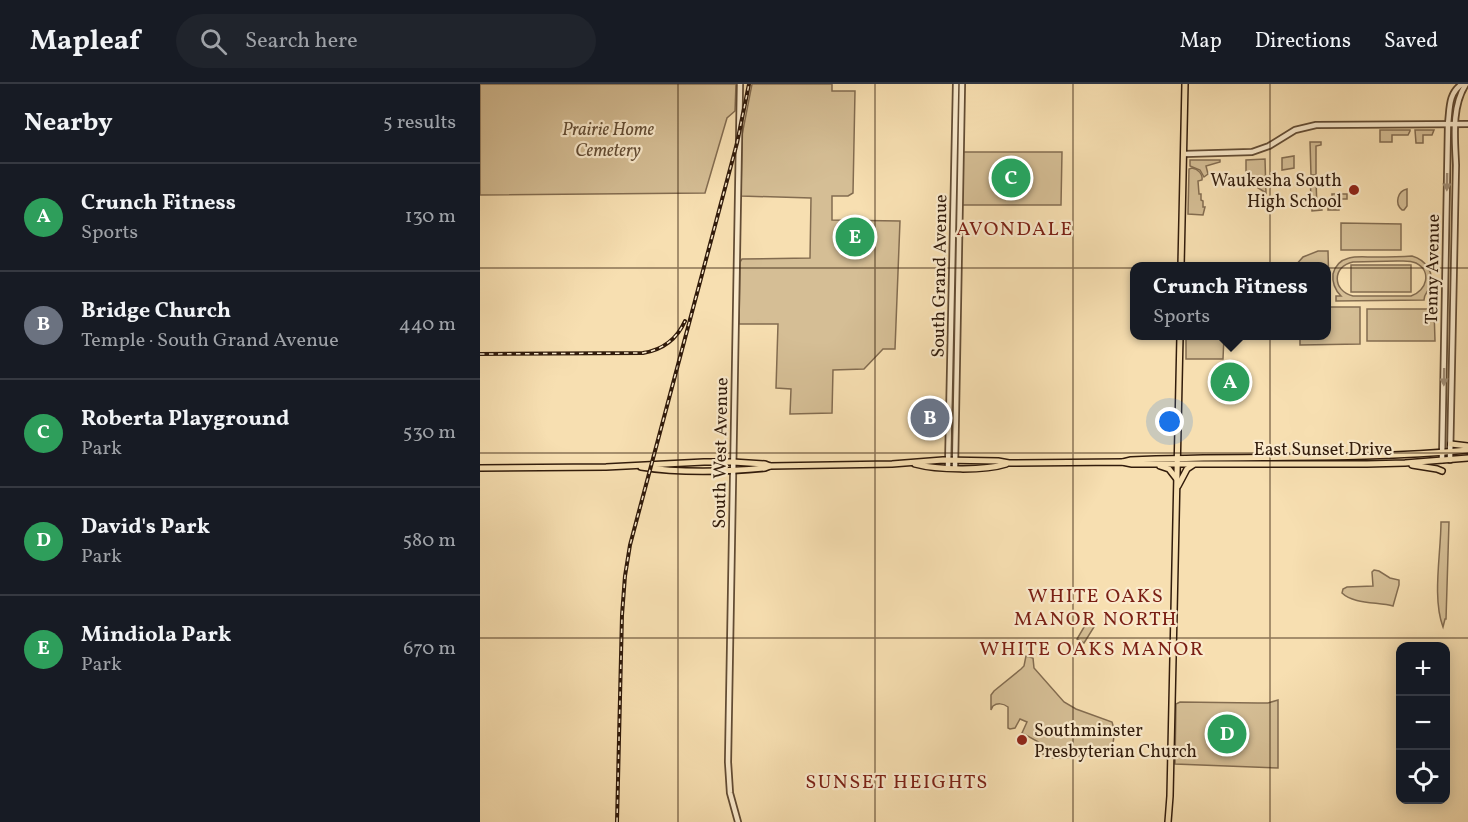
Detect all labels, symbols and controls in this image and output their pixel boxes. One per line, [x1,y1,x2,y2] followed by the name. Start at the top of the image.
[176,14,596,68] search box
[30,22,140,61] text: Mapleaf
[197,25,230,58] icon: search
[245,26,358,57] text: Search here
[1180,27,1222,56] text: Map
[1255,27,1351,56] text: Directions
[1384,27,1438,56] text: Saved
[24,105,113,141] text: Nearby
[383,109,456,137] text: 5 results
[562,118,655,164] park label: Prairie Home Cemetery
[992,156,1030,200] pin: C
[1210,169,1342,215] place label: Waukesha South High School
[1442,173,1452,192] one-way arrow
[1347,183,1361,197] marker: Waukesha South High School
[81,188,236,219] text: Crunch Fitness
[927,194,954,358] street label: South Grand Avenue
[36,203,51,231] text: A
[405,203,456,231] text: 130 m
[836,214,874,260] pin: E
[1420,214,1447,324] street label: Tenny Avenue
[956,216,1074,244] district label: AVONDALE
[81,219,138,247] text: Sports
[1130,262,1331,340] popup
[1153,272,1308,303] text: Crunch Fitness
[81,296,231,327] text: Bridge Church
[1153,303,1210,331] text: Sports
[37,311,50,339] text: B
[399,311,456,339] text: 440 m
[81,327,339,355] text: Temple · South Grand Avenue
[1210,360,1250,404] pin: A
[1439,368,1449,387] one-way arrow
[708,377,735,529] street label: South West Avenue
[910,396,950,440] pin: B
[81,404,289,435] text: Roberta Playground
[1155,407,1184,436] your location
[37,419,50,447] text: C
[403,419,456,447] text: 530 m
[81,435,122,463] text: Park
[1254,438,1392,463] street label: East Sunset Drive
[81,512,210,543] text: David's Park
[36,527,51,555] text: D
[403,527,456,555] text: 580 m
[81,543,122,571] text: Park
[1014,583,1178,634] district label: WHITE OAKS MANOR NORTH
[81,620,231,651] text: Mindiola Park
[37,635,50,663] text: E
[403,635,456,663] text: 670 m
[979,636,1205,664] district label: WHITE OAKS MANOR
[1396,642,1450,804] map controls
[1396,642,1450,696] button: +
[81,651,122,679] text: Park
[1396,696,1450,750] button: −
[1208,712,1246,756] pin: D
[1034,719,1197,765] place label: Southminster Presbyterian Church
[1015,733,1029,747] marker: Southminster Presbyterian Church
[1396,750,1450,804] button: locate
[805,769,989,797] district label: SUNSET HEIGHTS

